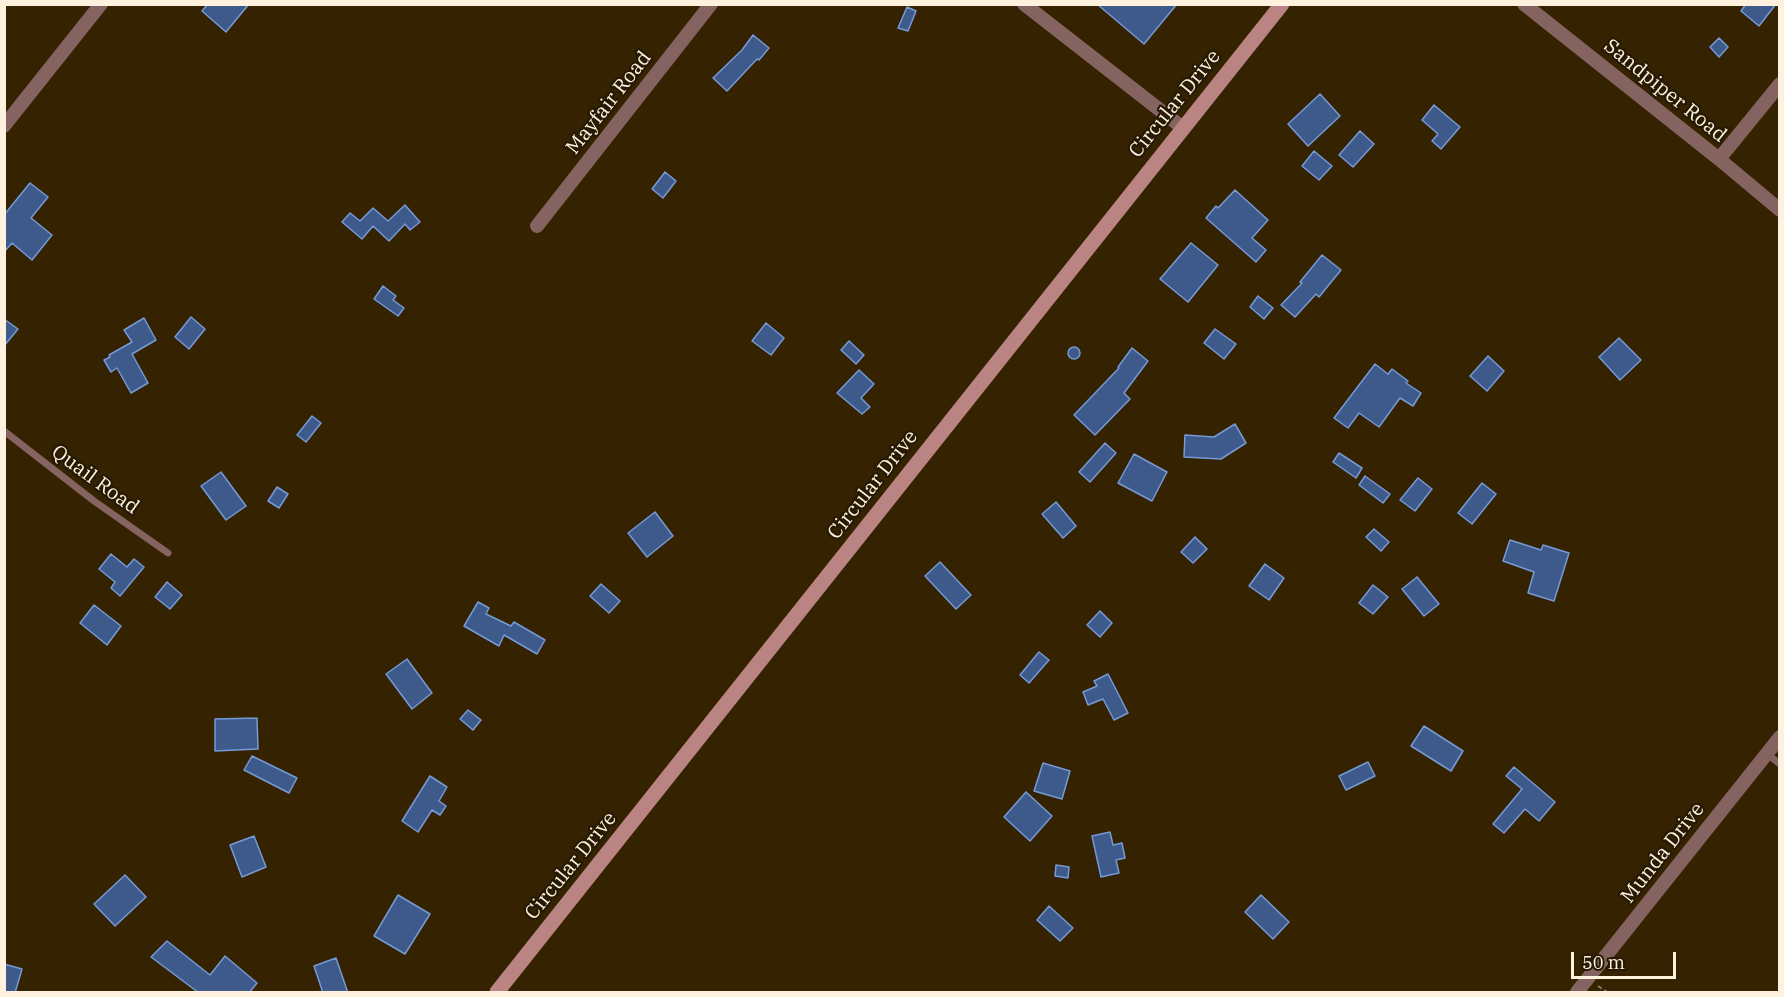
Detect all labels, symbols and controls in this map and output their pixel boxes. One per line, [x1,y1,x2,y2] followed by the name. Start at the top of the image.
[1599,34,1731,148] street label: Sandpiper Road
[1124,45,1226,163] street label: Circular Drive
[561,47,657,159] street label: Mayfair Road
[823,426,923,544] street label: Circular Drive
[47,440,143,520] street label: Quail Road
[1616,798,1710,908] street label: Munda Drive
[520,807,622,925] street label: Circular Drive
[1574,940,1679,978] scale bar
[1582,951,1625,974] text: 50 m

